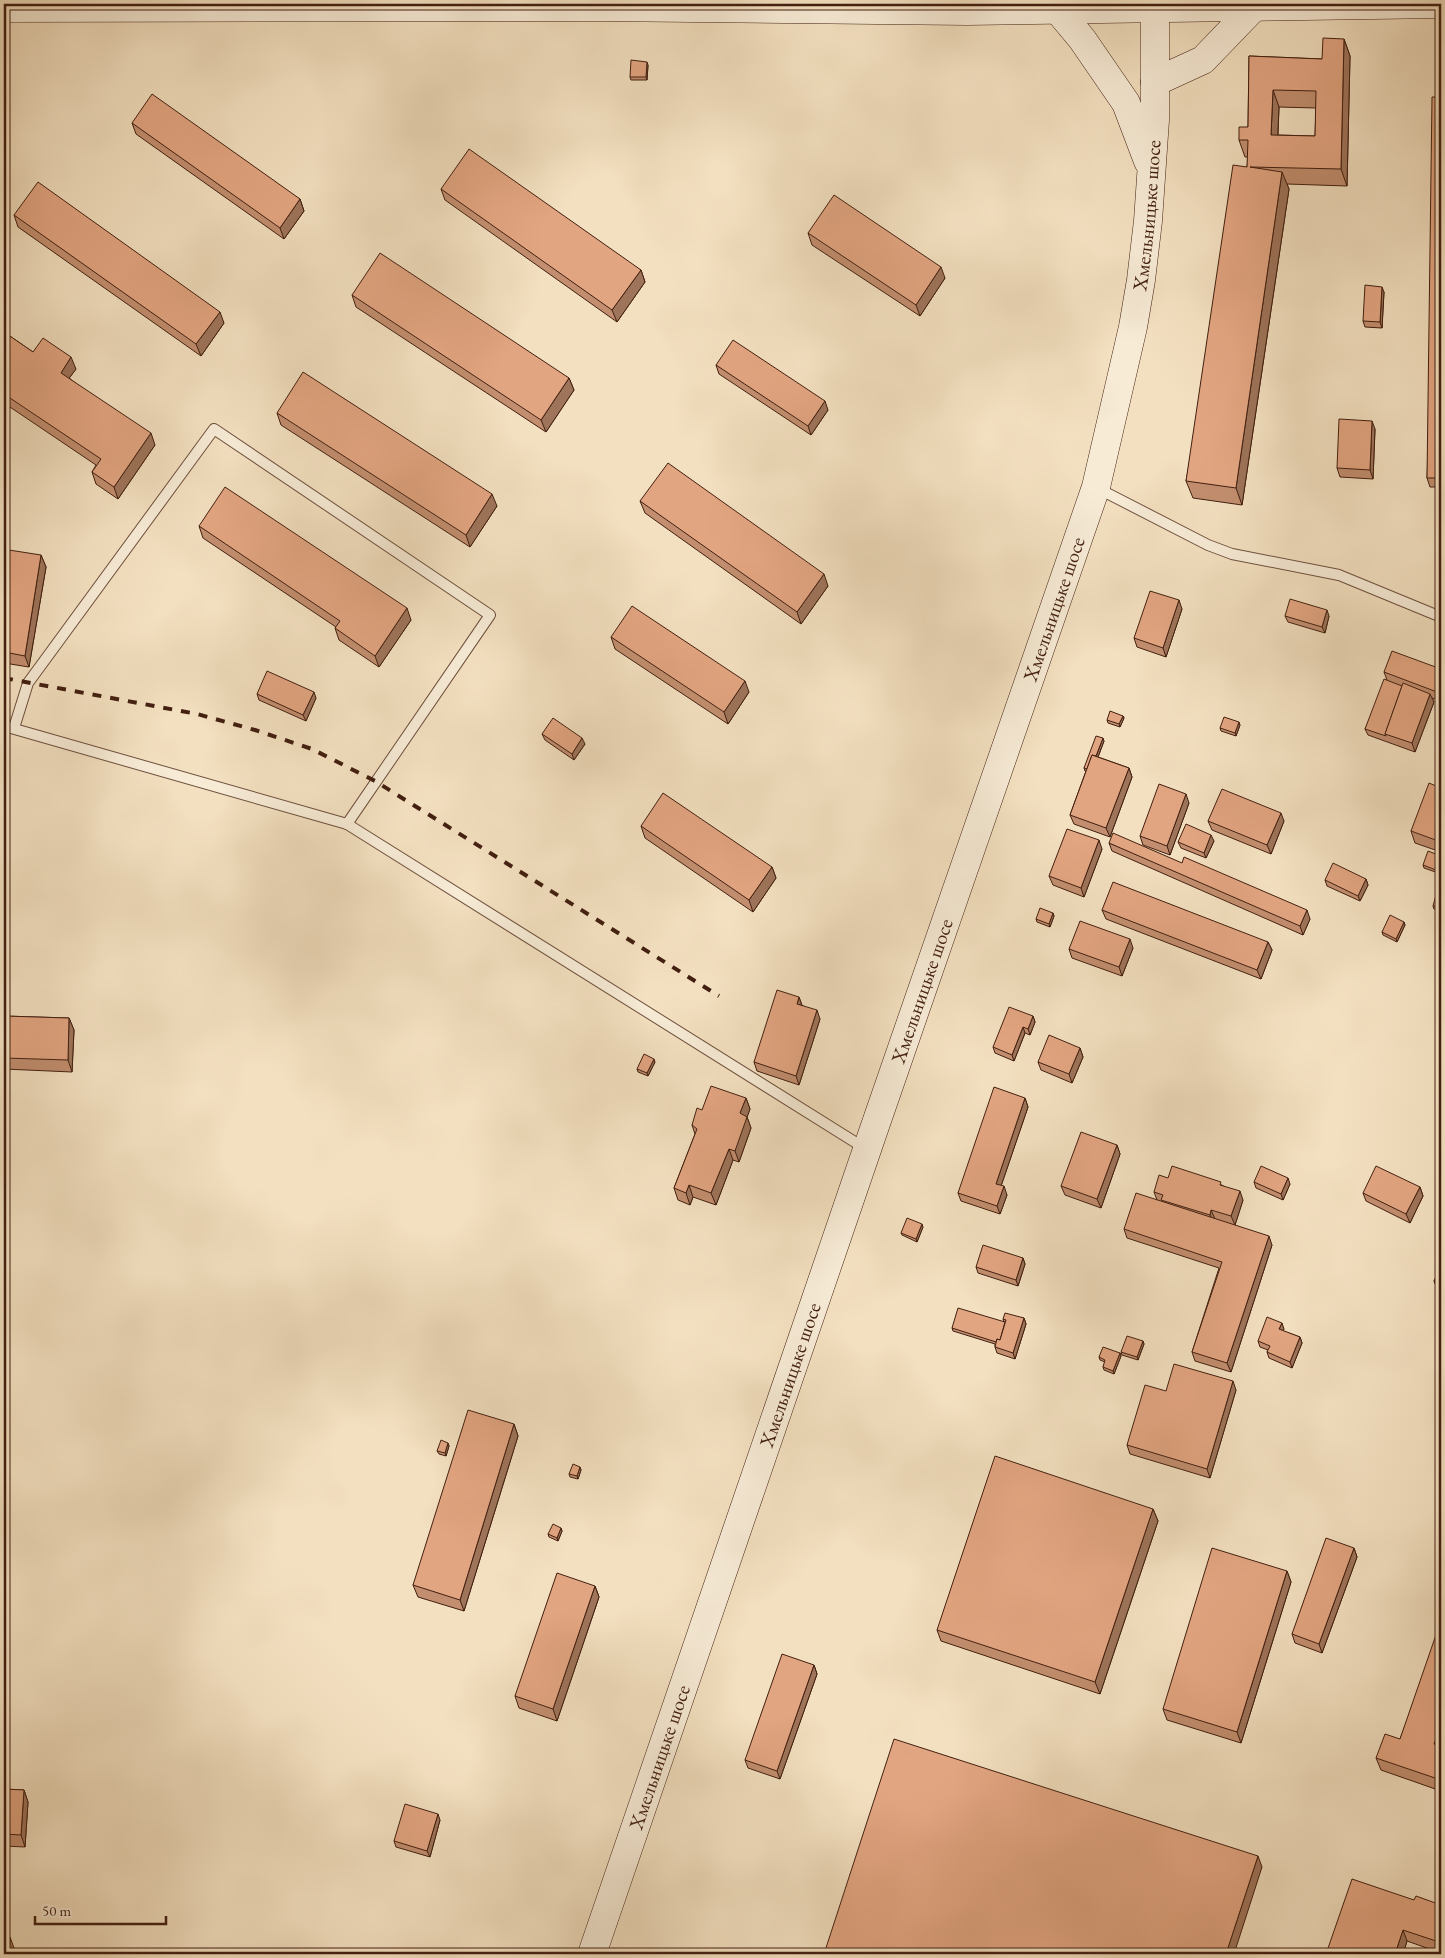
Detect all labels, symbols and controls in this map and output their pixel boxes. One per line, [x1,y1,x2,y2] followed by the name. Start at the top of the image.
[1126,139,1167,294] street label: Хмельницьке шосе
[1016,533,1091,686] street label: Хмельницьке шосе
[884,915,959,1068] street label: Хмельницьке шосе
[753,1299,827,1452] street label: Хмельницьке шосе
[622,1681,696,1834] street label: Хмельницьке шосе
[35,1893,166,1925] scale bar
[42,1901,71,1920] text: 50 m

